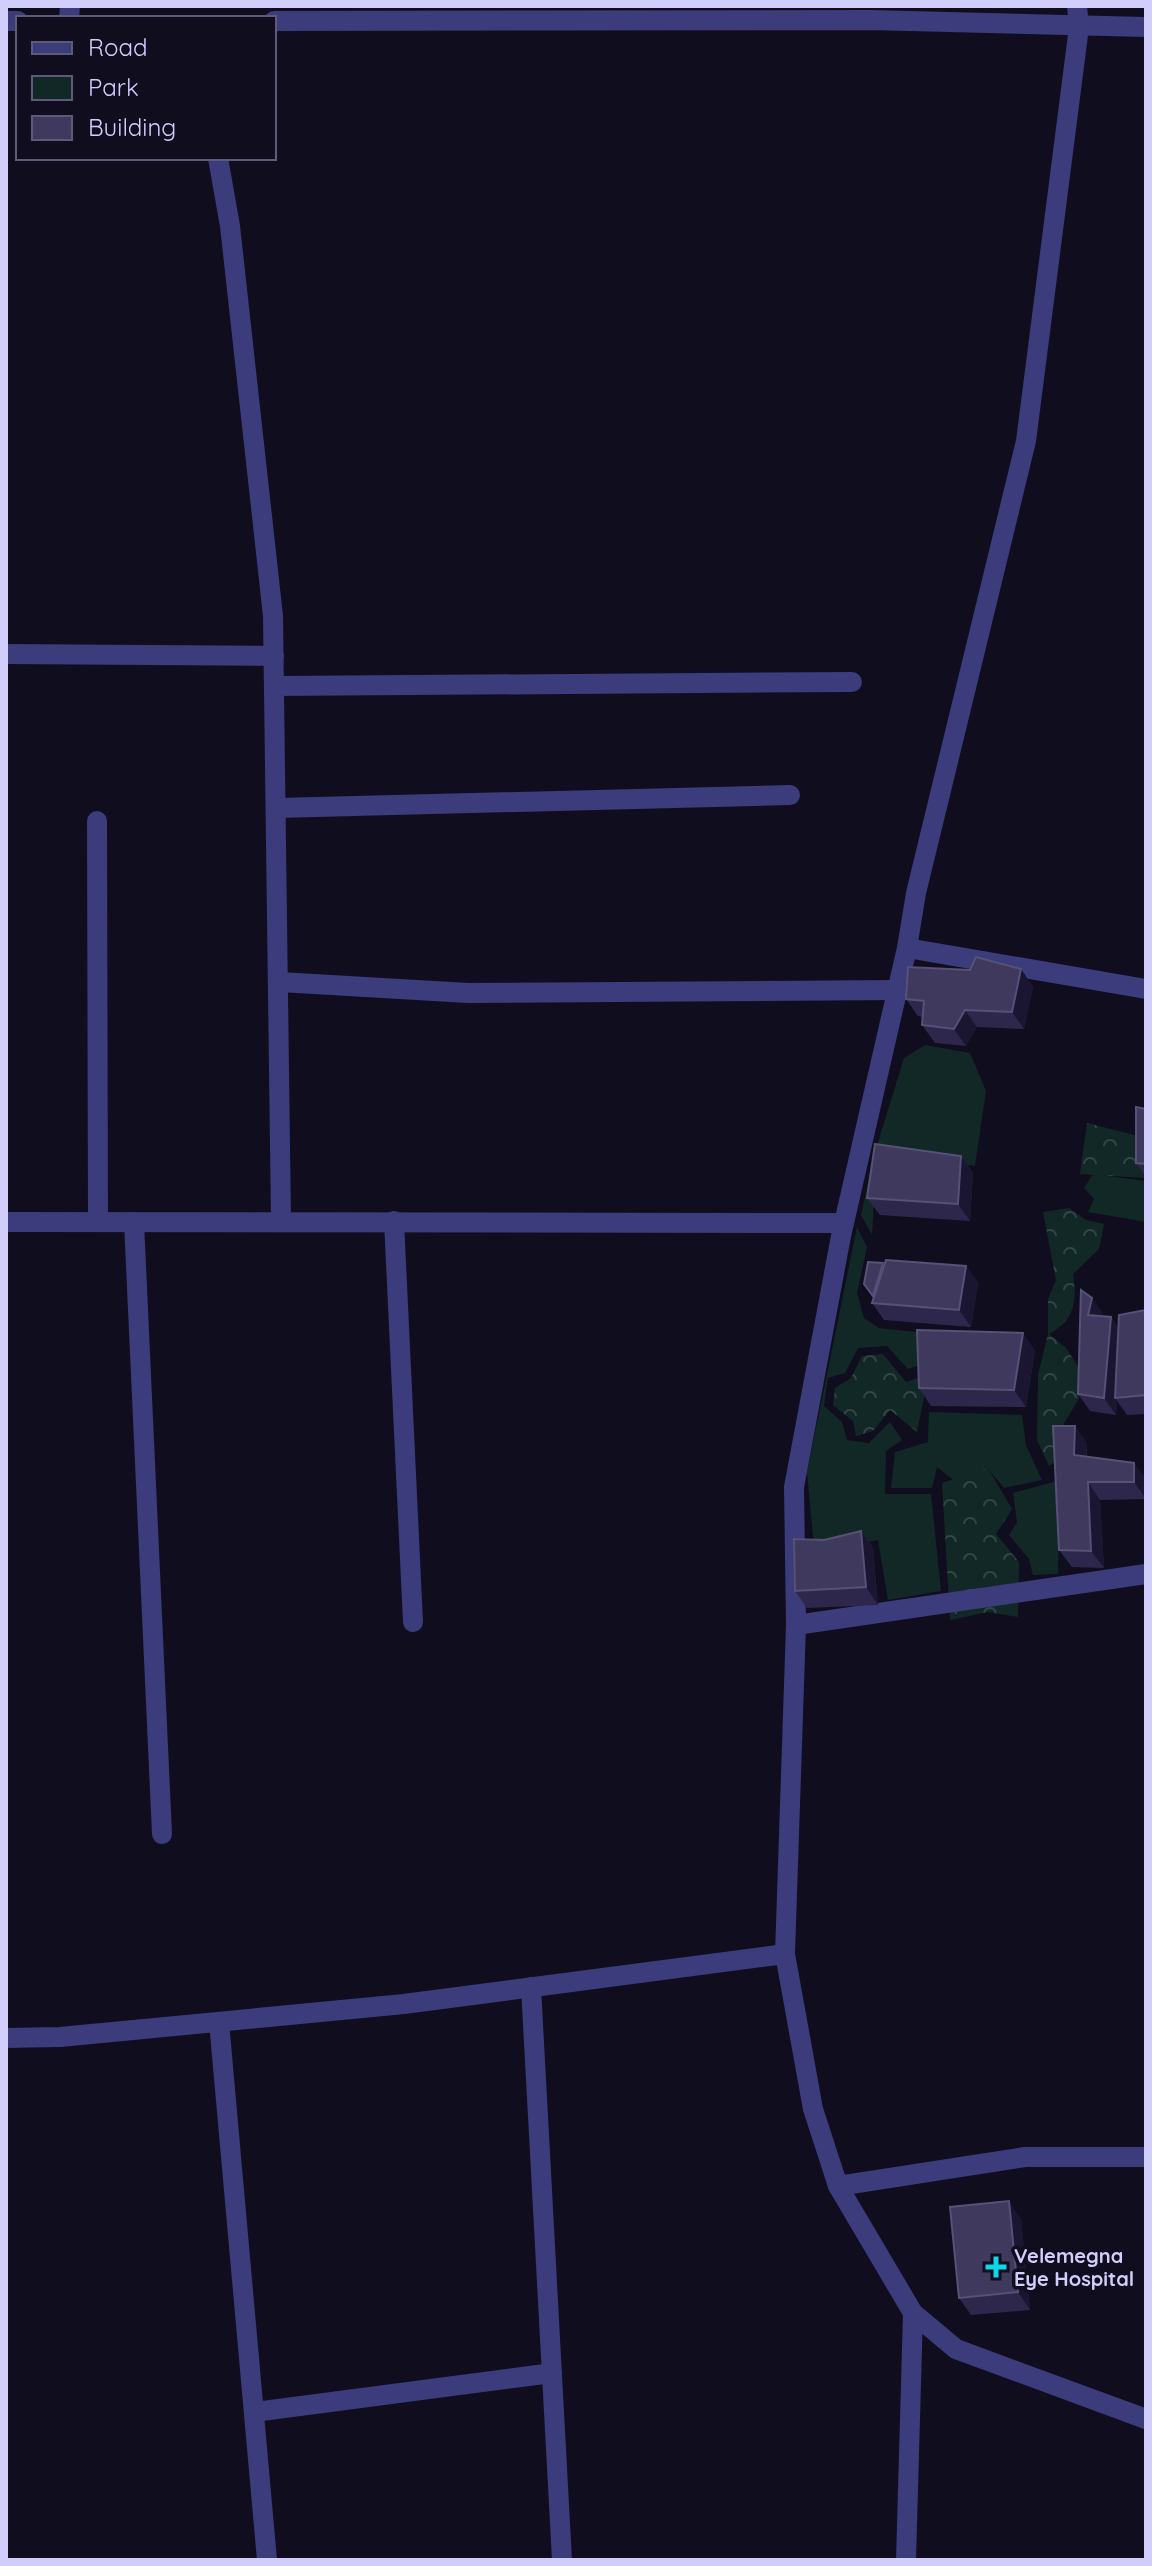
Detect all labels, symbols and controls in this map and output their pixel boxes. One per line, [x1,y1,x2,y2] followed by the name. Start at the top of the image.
[16,16,276,160] legend
[88,32,148,62] text: Road
[88,72,139,102] text: Park
[88,112,176,142] text: Building
[1014,2243,1134,2291] place label: Velemegna Eye Hospital
[985,2256,1007,2278] marker: Velemegna Eye Hospital

